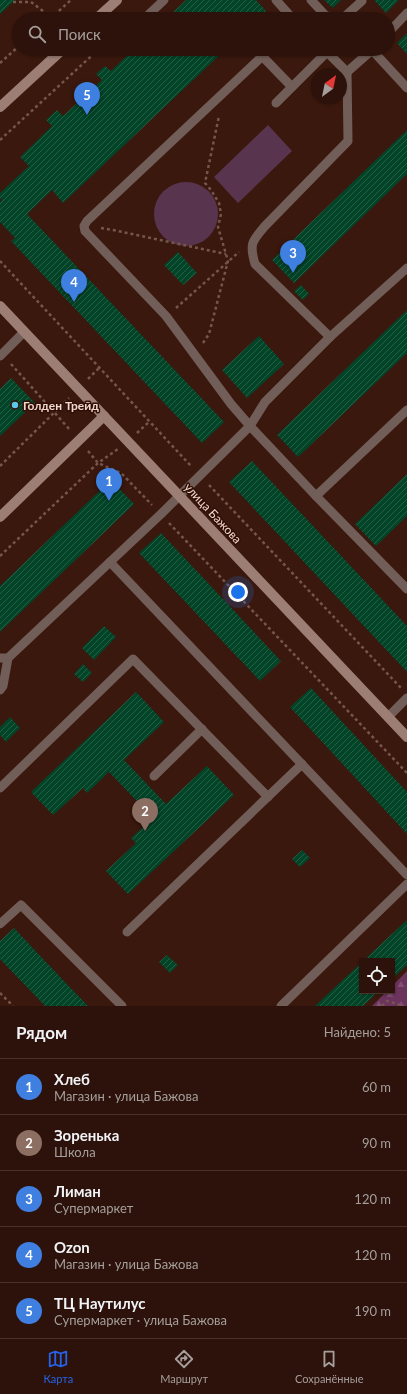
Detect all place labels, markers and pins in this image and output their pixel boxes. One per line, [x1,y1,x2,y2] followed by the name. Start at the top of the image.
[74,82,100,115] pin: 5
[280,240,306,273] pin: 3
[61,269,87,302] pin: 4
[23,398,99,413] place label: Голден Трейд
[10,400,20,410] marker: Голден Трейд
[96,468,122,501] pin: 1
[132,798,158,831] pin: 2

